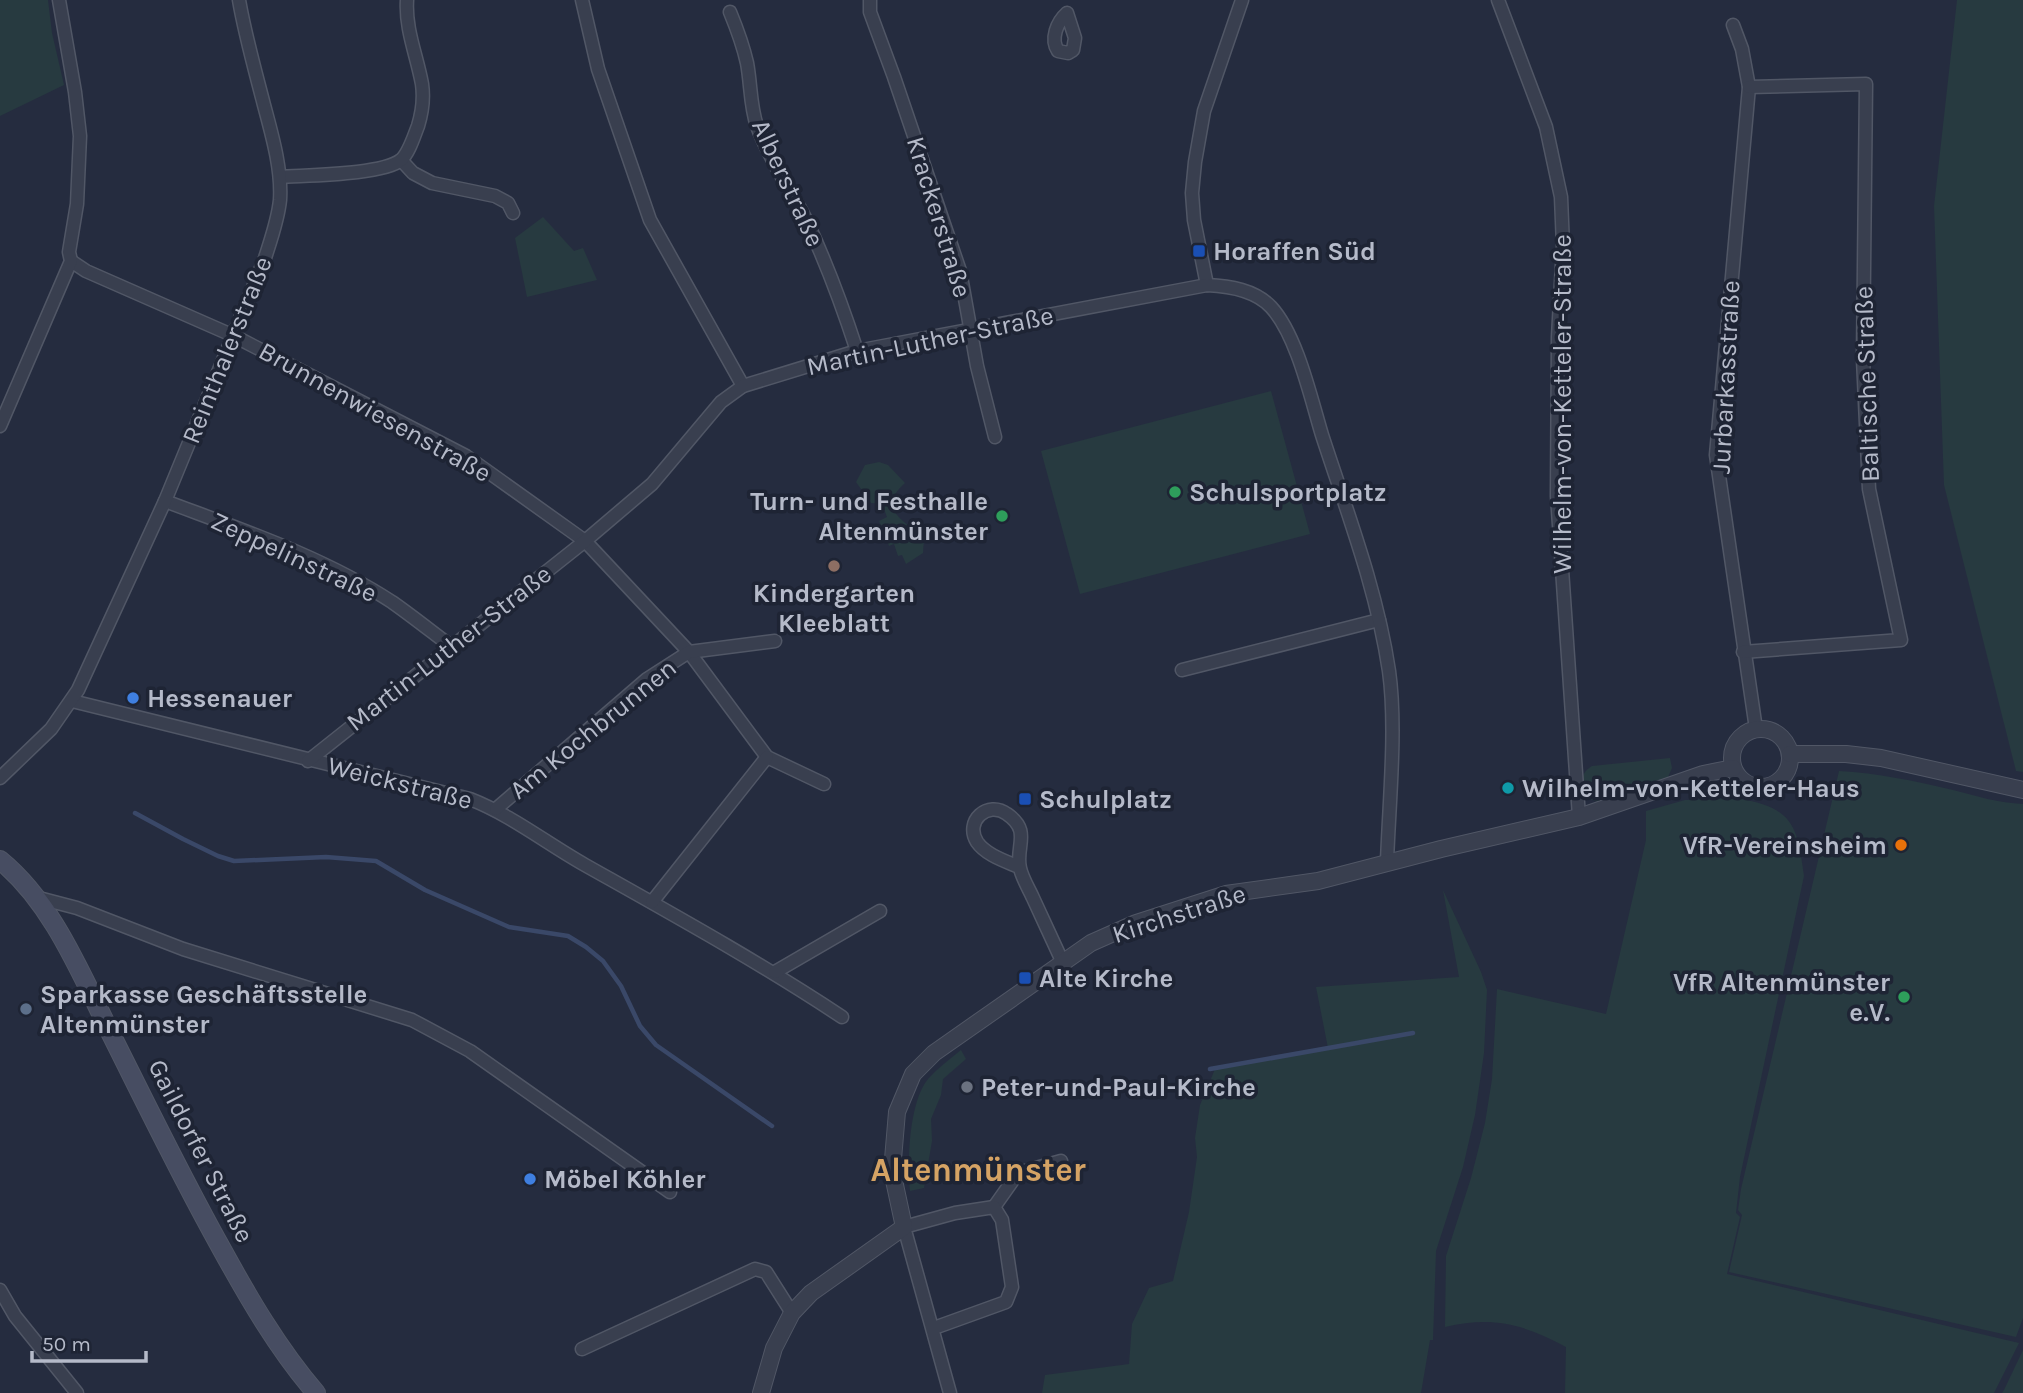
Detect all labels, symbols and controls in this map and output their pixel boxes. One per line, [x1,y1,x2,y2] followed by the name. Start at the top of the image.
[745,114,831,252] street label: Alberstraße
[900,133,978,301] street label: Krackerstraße
[1547,234,1578,574] street label: Wilhelm-von-Ketteler-Straße
[1213,236,1376,267] place label: Horaffen Süd
[1191,243,1207,259] marker: Horaffen Süd
[175,252,279,448] street label: Reinthalerstraße
[1705,279,1747,475] street label: Jurbarkasstraße
[1848,285,1886,483] street label: Baltische Straße
[804,300,1056,382] street label: Martin-Luther-Straße
[253,335,497,489] street label: Brunnenwiesenstraße
[1189,477,1387,508] place label: Schulsportplatz
[1167,484,1183,500] marker: Schulsportplatz
[750,486,989,547] place label: Turn- und Festhalle Altenmünster
[206,505,382,609] street label: Zeppelinstraße
[994,508,1010,524] marker: Turn- und Festhalle Altenmünster
[340,558,558,738] street label: Martin-Luther-Straße
[826,558,842,574] marker: Kindergarten Kleeblatt
[753,578,915,639] place label: Kindergarten Kleeblatt
[503,652,683,806] street label: Am Kochbrunnen
[147,683,293,714] place label: Hessenauer
[125,690,141,706] marker: Hessenauer
[324,750,476,816] street label: Weickstraße
[1522,773,1860,804] place label: Wilhelm-von-Ketteler-Haus
[1500,780,1516,796] marker: Wilhelm-von-Ketteler-Haus
[1039,784,1172,815] place label: Schulplatz
[1017,791,1033,807] marker: Schulplatz
[1682,830,1887,861] place label: VfR-Vereinsheim
[1893,837,1909,853] marker: VfR-Vereinsheim
[1108,878,1250,950] street label: Kirchstraße
[1039,963,1173,994] place label: Alte Kirche
[1673,967,1891,1028] place label: VfR Altenmünster e.V.
[1017,970,1033,986] marker: Alte Kirche
[40,979,367,1040] place label: Sparkasse Geschäftsstelle Altenmünster
[1896,989,1912,1005] marker: VfR Altenmünster e.V.
[18,1001,34,1017] marker: Sparkasse Geschäftsstelle Altenmünster
[141,1054,261,1248] street label: Gaildorfer Straße
[981,1072,1256,1103] place label: Peter-und-Paul-Kirche
[959,1079,975,1095] marker: Peter-und-Paul-Kirche
[870,1151,1086,1189] district label: Altenmünster
[544,1164,706,1195] place label: Möbel Köhler
[522,1171,538,1187] marker: Möbel Köhler
[32,1320,145,1364] scale bar
[42,1332,91,1356] text: 50 m

